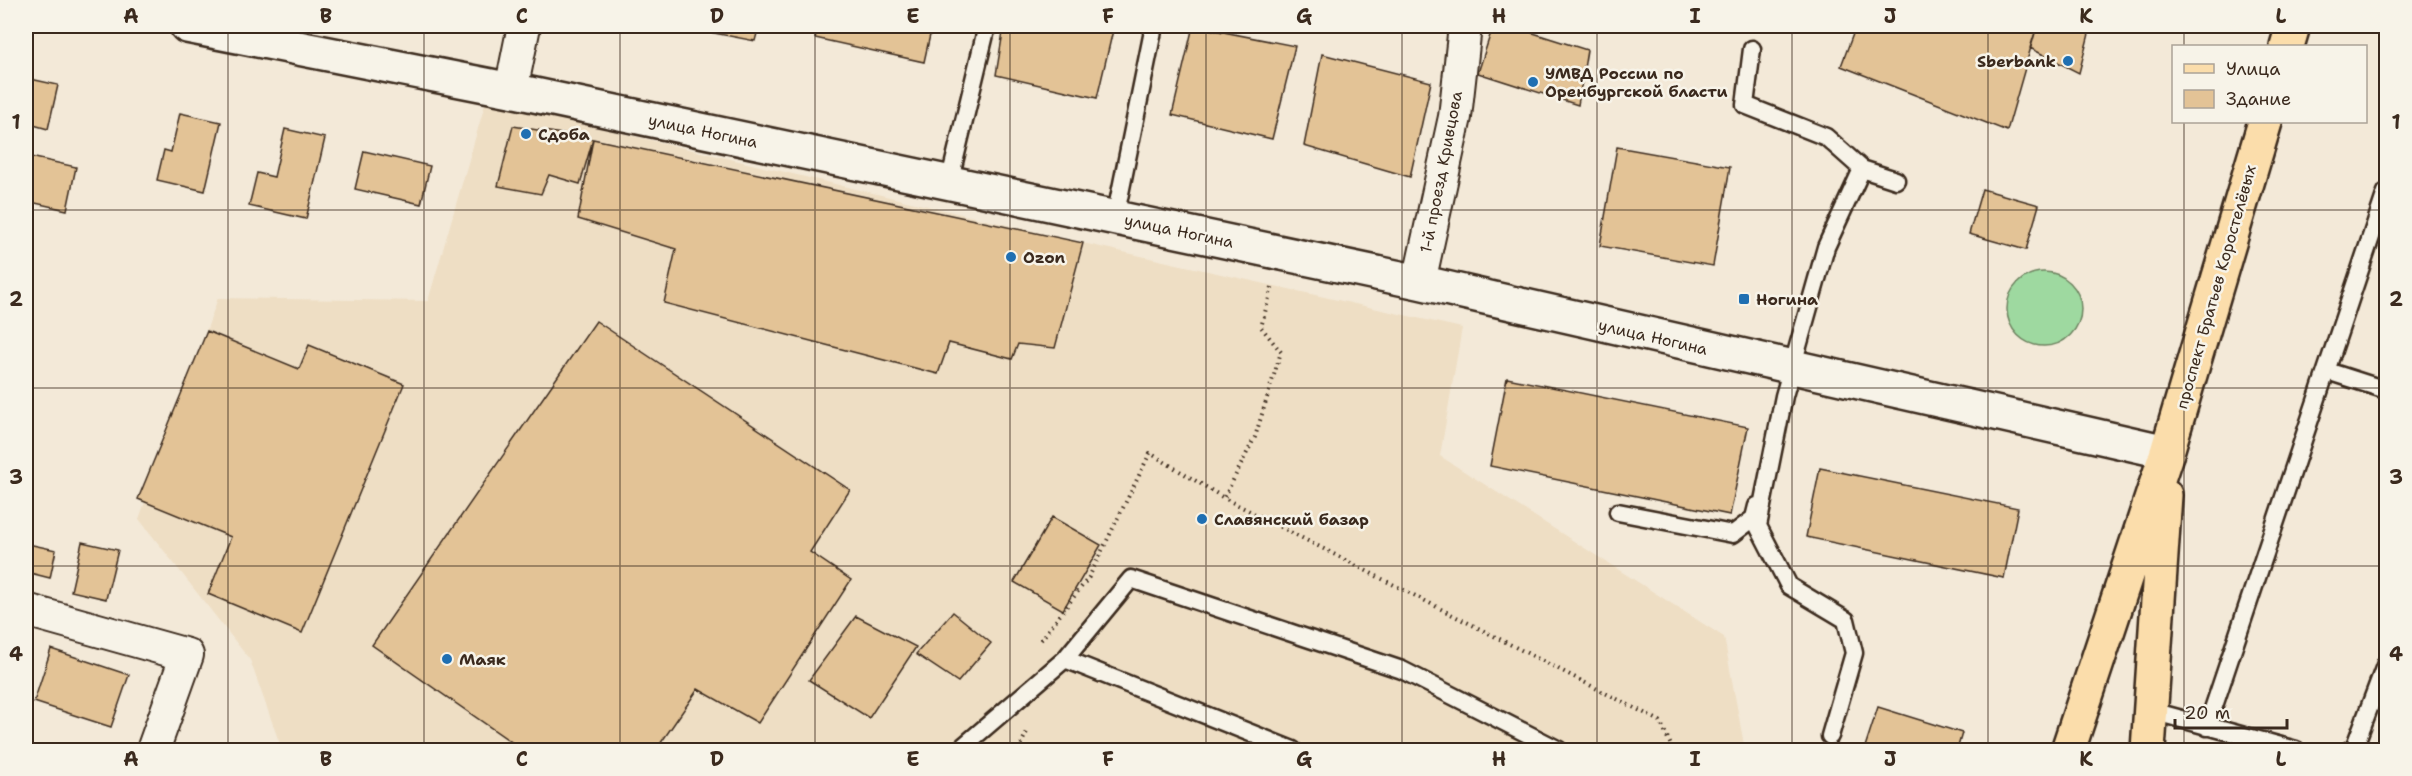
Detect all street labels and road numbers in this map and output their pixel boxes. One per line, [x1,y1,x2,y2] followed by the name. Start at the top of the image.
[1415,89,1467,255] street label: 1-й проезд Кривцова
[646,109,760,153] street label: улица Ногина
[2171,163,2261,411] street label: проспект Братьев Коростелёвых
[1122,209,1236,253] street label: улица Ногина
[1596,314,1710,360] street label: улица Ногина

